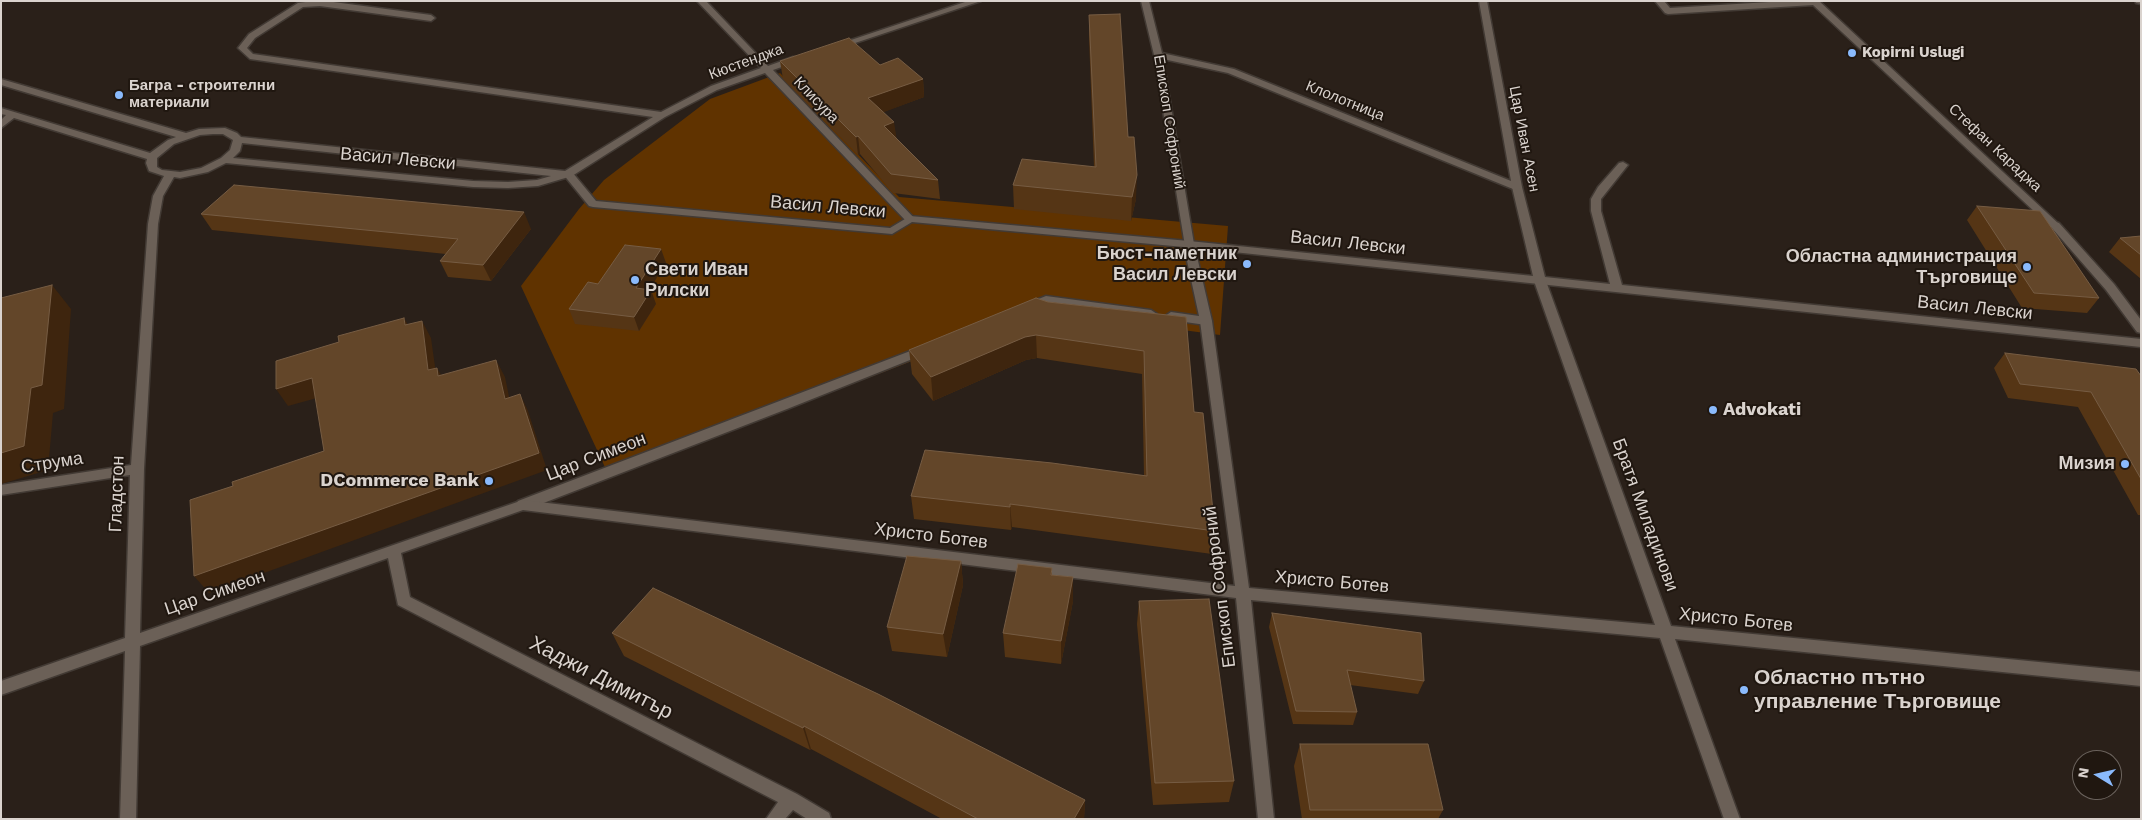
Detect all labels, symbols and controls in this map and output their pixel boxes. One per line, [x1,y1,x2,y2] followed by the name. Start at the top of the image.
[706,40,786,84] street label: Кюстенджа
[1862,44,1964,62] place label: Kopirni Uslugi
[1846,47,1858,59] marker: Kopirni Uslugi
[1150,54,1188,190] street label: Епископ Софроний
[790,73,842,127] street label: Клисура
[129,77,275,112] place label: Багра - строителни материали
[1303,77,1387,125] street label: Клолотница
[1505,84,1543,194] street label: Цар Иван Асен
[113,89,125,101] marker: Багра - строителни материали
[1945,100,2045,196] street label: Стефан Караджа
[339,143,457,175] street label: Васил Левски
[769,191,887,223] street label: Васил Левски
[1289,226,1407,260] street label: Васил Левски
[1097,243,1237,286] place label: Бюст-паметник Васил Левски
[1786,246,2017,288] place label: Областна администрация Търговище
[1241,258,1253,270] marker: Бюст-паметник Васил Левски
[645,259,748,302] place label: Свети Иван Рилски
[2021,261,2033,273] marker: Областна администрация Търговище
[629,274,641,286] marker: Свети Иван Рилски
[1916,291,2034,325] street label: Васил Левски
[1723,399,1801,421] place label: Advokati
[1707,404,1719,416] marker: Advokati
[543,428,649,486] street label: Цар Симеон
[1607,436,1683,594] street label: Братя Миладинови
[20,447,84,479] street label: Струма
[2058,453,2115,475] place label: Мизия
[105,455,129,533] street label: Гладстон
[2119,458,2131,470] marker: Мизия
[320,470,479,492] place label: DCommerce Bank
[483,475,495,487] marker: DCommerce Bank
[1199,505,1241,669] street label: Епископ Софроний
[873,518,989,554] street label: Христо Ботев
[162,566,268,620] street label: Цар Симеон
[1274,566,1390,598] street label: Христо Ботев
[1678,603,1794,637] street label: Христо Ботев
[525,631,677,725] street label: Хаджи Димитър
[1754,665,2001,715] place label: Областно пътно управление Търговище
[1738,684,1750,696] marker: Областно пътно управление Търговище
[2072,750,2122,800] north arrow
[2074,766,2092,779] text: N

